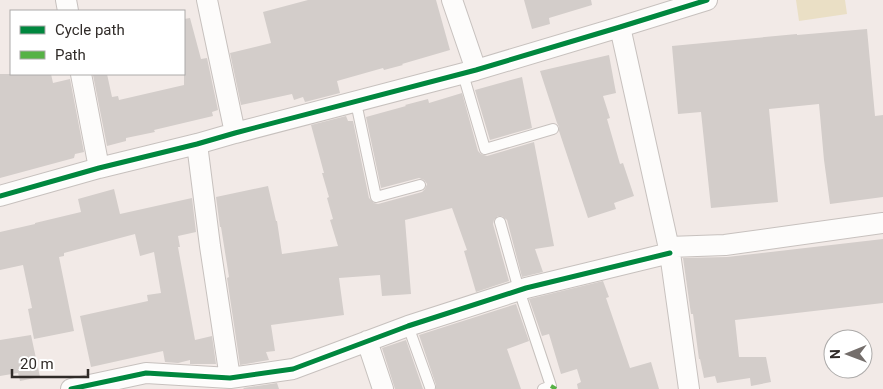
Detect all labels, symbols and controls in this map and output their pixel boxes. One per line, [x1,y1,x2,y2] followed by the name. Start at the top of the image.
[10,10,185,75] legend
[55,21,125,39] text: Cycle path
[55,46,86,64] text: Path
[823,329,873,379] north arrow
[12,346,89,378] scale bar
[827,349,843,359] text: N
[20,355,54,373] text: 20 m

